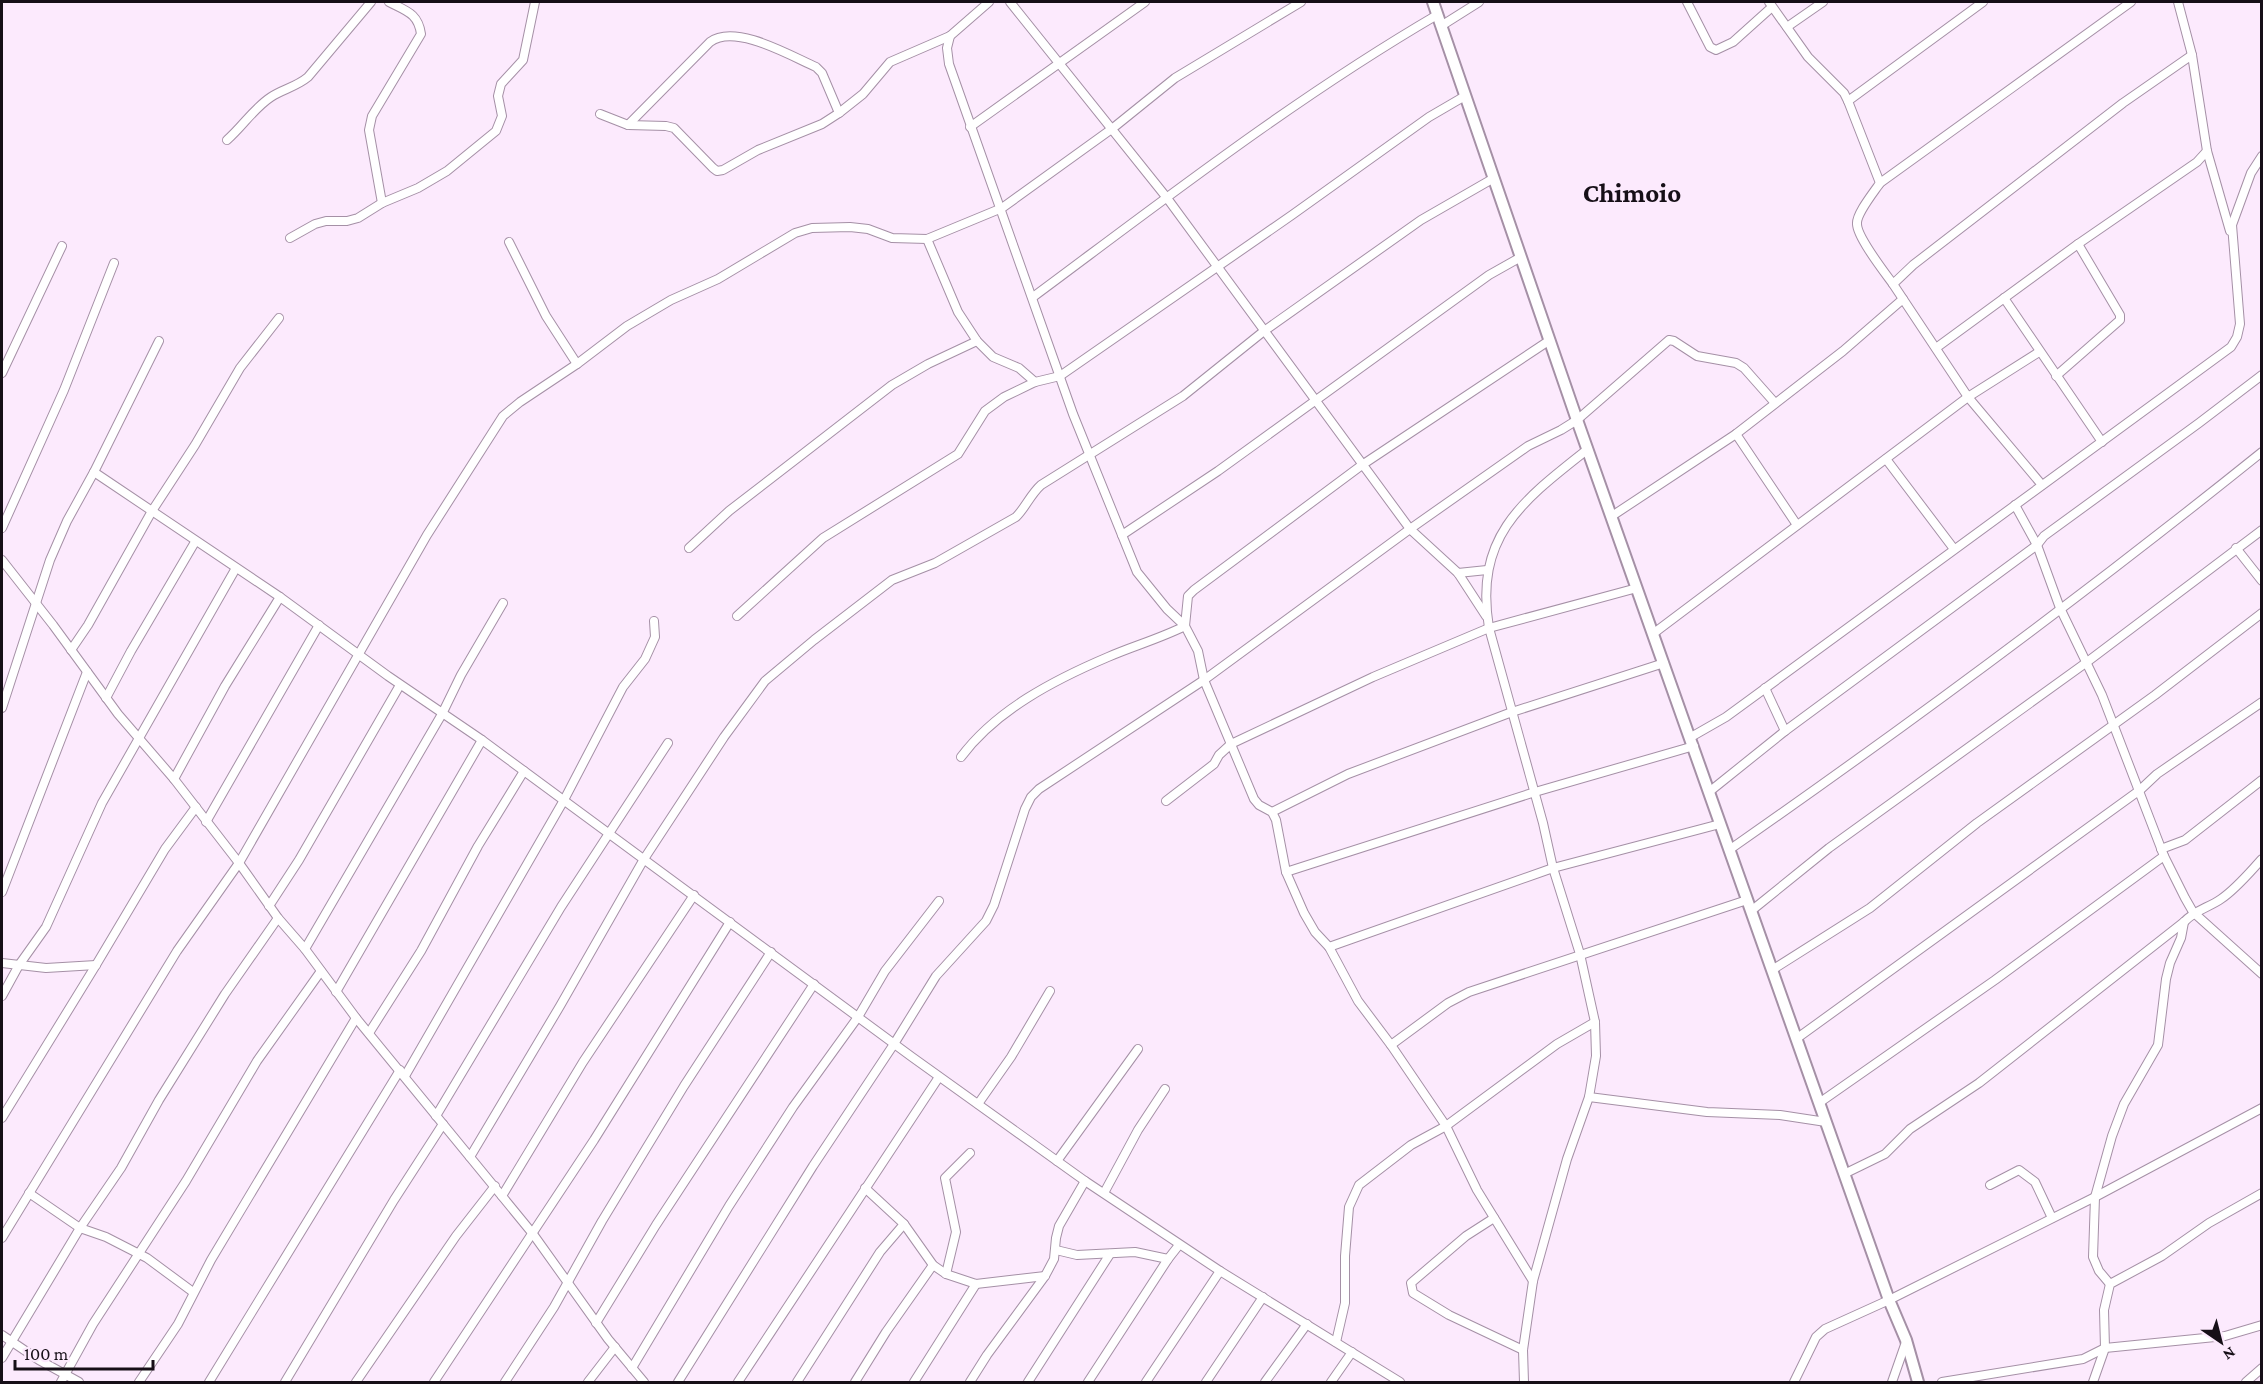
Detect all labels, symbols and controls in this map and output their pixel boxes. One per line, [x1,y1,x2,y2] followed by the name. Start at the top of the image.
[1583,178,1681,208] district label: Chimoio
[2191,1312,2251,1372] north arrow
[15,1333,153,1371] scale bar
[24,1344,69,1364] text: 100 m
[2220,1344,2239,1364] text: N

